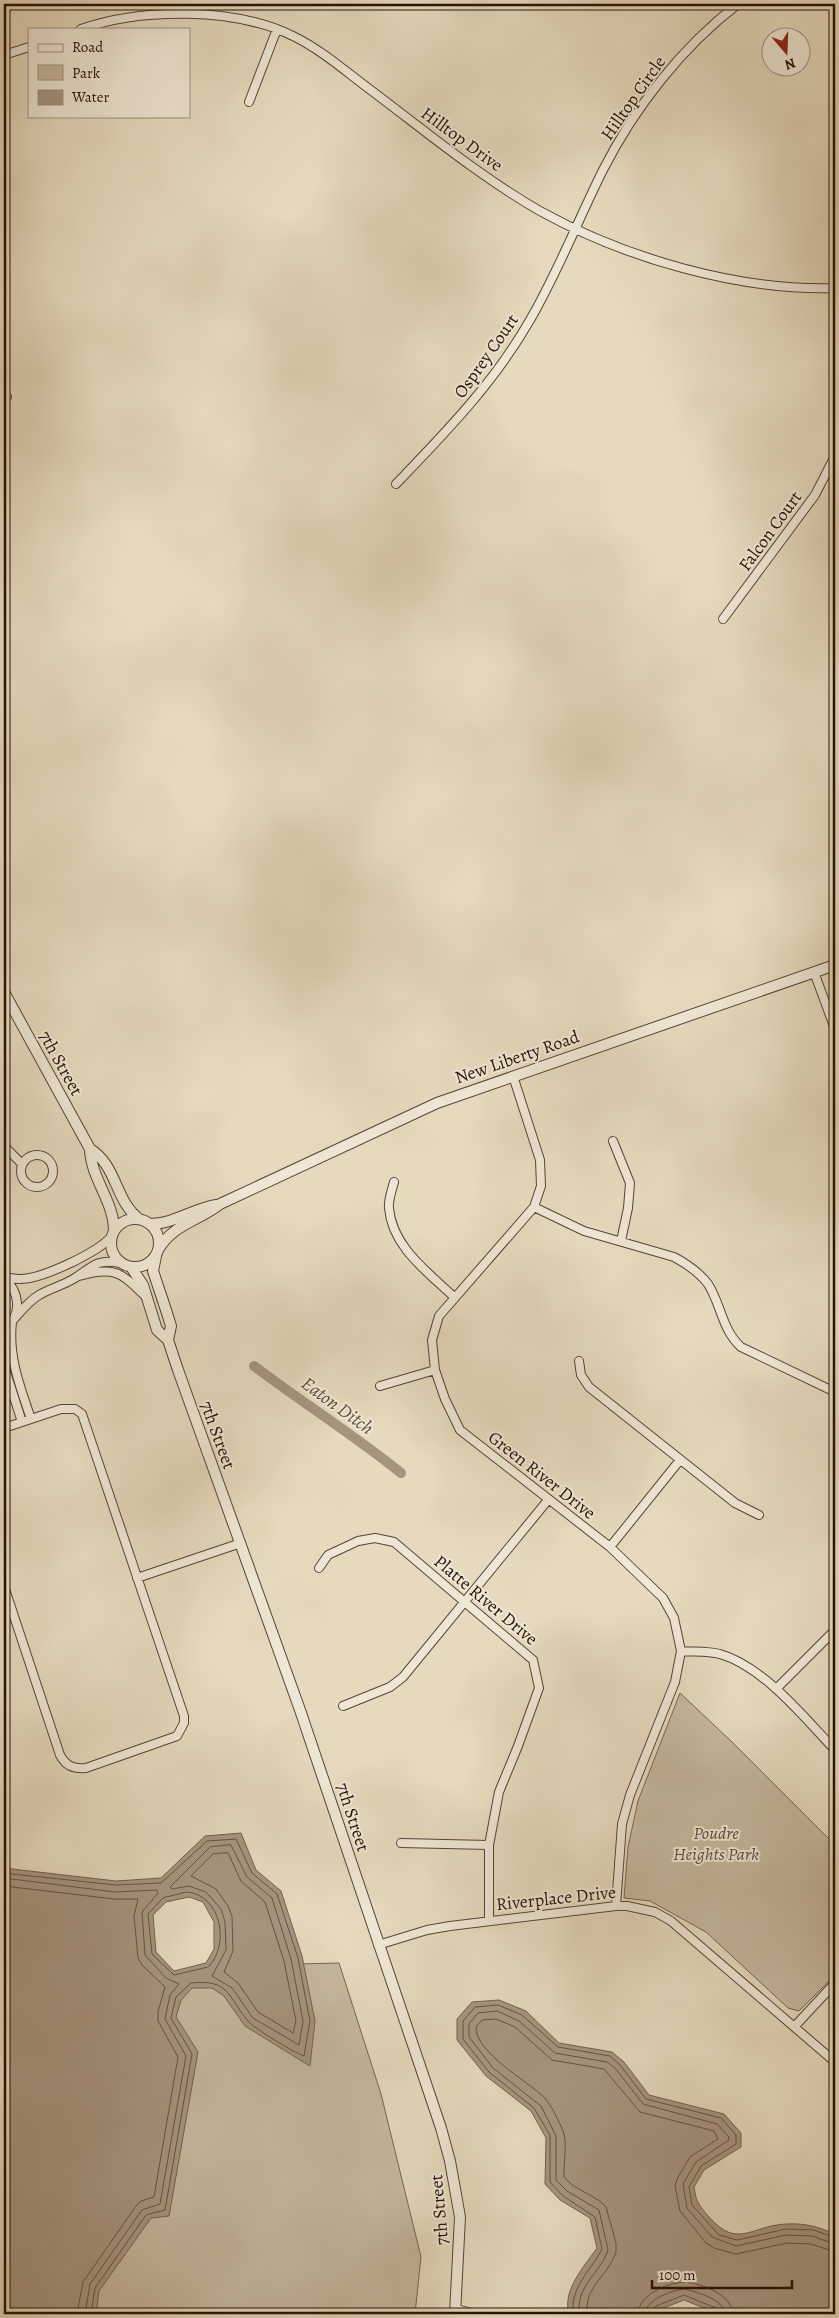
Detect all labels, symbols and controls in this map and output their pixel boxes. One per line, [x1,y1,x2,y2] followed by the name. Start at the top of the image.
[28,28,190,118] legend
[762,28,812,78] north arrow
[72,37,104,57] text: Road
[595,51,671,145] street label: Hilltop Circle
[782,53,798,74] text: N
[72,63,101,83] text: Park
[71,87,109,107] text: Water
[416,101,508,177] street label: Hilltop Drive
[448,309,524,403] street label: Osprey Court
[733,486,807,576] street label: Falcon Court
[452,1024,583,1090] street label: New Liberty Road
[33,1026,89,1100] street label: 7th Street
[296,1371,379,1441] water label: Eaton Ditch
[195,1398,241,1472] street label: 7th Street
[483,1425,601,1525] street label: Green River Drive
[429,1549,543,1651] street label: Platte River Drive
[331,1780,375,1854] street label: 7th Street
[673,1821,759,1866] park label: Poudre Heights Park
[495,1880,617,1916] street label: Riverplace Drive
[424,2174,454,2246] street label: 7th Street
[652,2258,792,2290] scale bar
[659,2265,696,2285] text: 100 m

